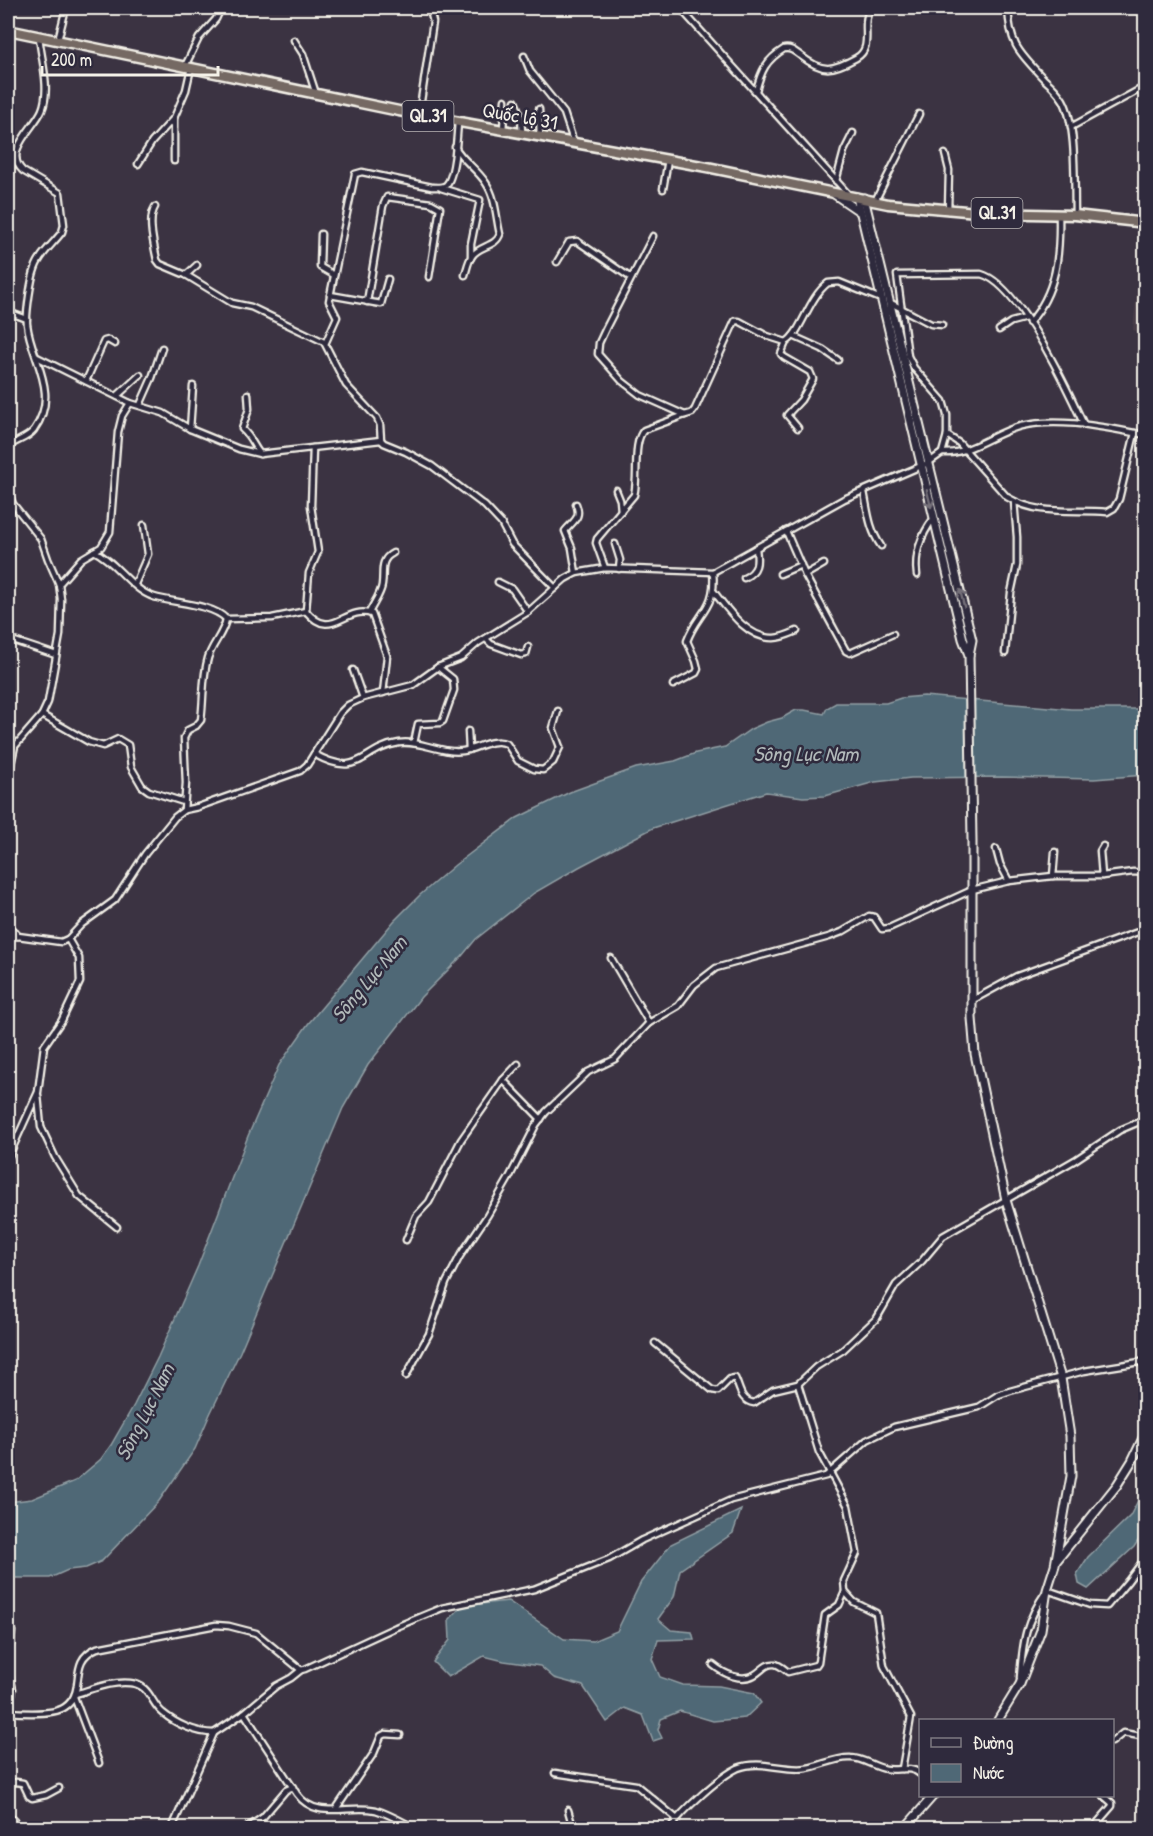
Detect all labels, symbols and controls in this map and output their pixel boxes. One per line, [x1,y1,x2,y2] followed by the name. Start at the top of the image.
[42,39,218,77] scale bar
[51,47,92,72] text: 200 m
[480,96,560,135] street label: Quốc lộ 31
[402,101,454,131] road number: QL.31
[972,198,1022,228] road number: QL.31
[923,489,935,508] one-way arrow
[955,588,967,607] one-way arrow
[754,739,859,768] water label: Sông Lục Nam
[324,929,414,1028] water label: Sông Lục Nam
[108,1358,182,1465] water label: Sông Lục Nam
[919,1719,1114,1797] legend
[973,1730,1014,1755] text: Đường
[973,1760,1004,1785] text: Nước

